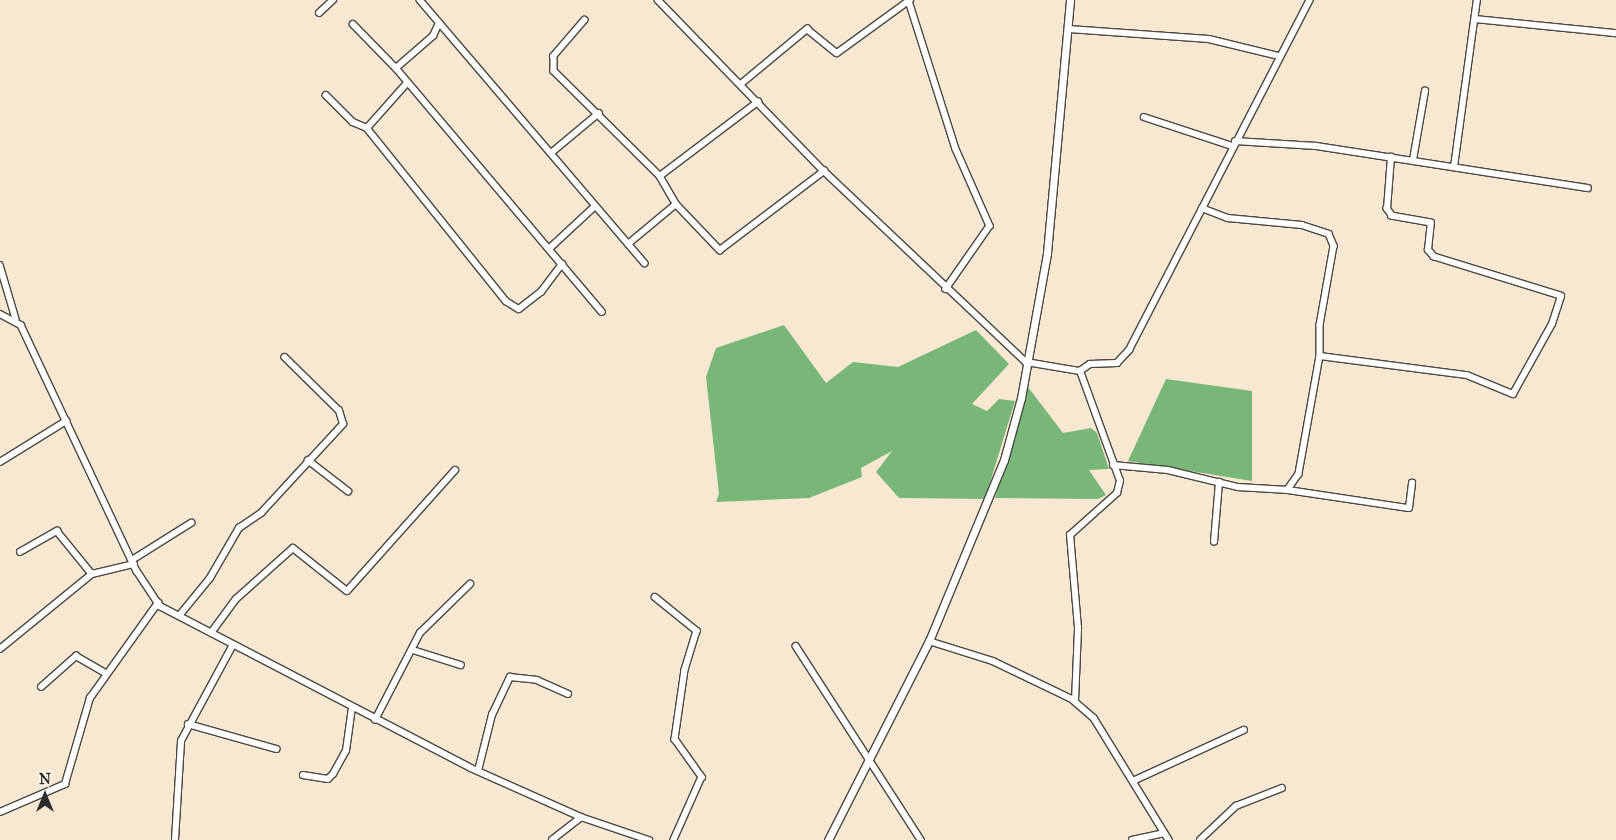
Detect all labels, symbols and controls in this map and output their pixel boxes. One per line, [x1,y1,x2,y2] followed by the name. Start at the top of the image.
[20,770,70,820] north arrow
[39,771,51,788] text: N

